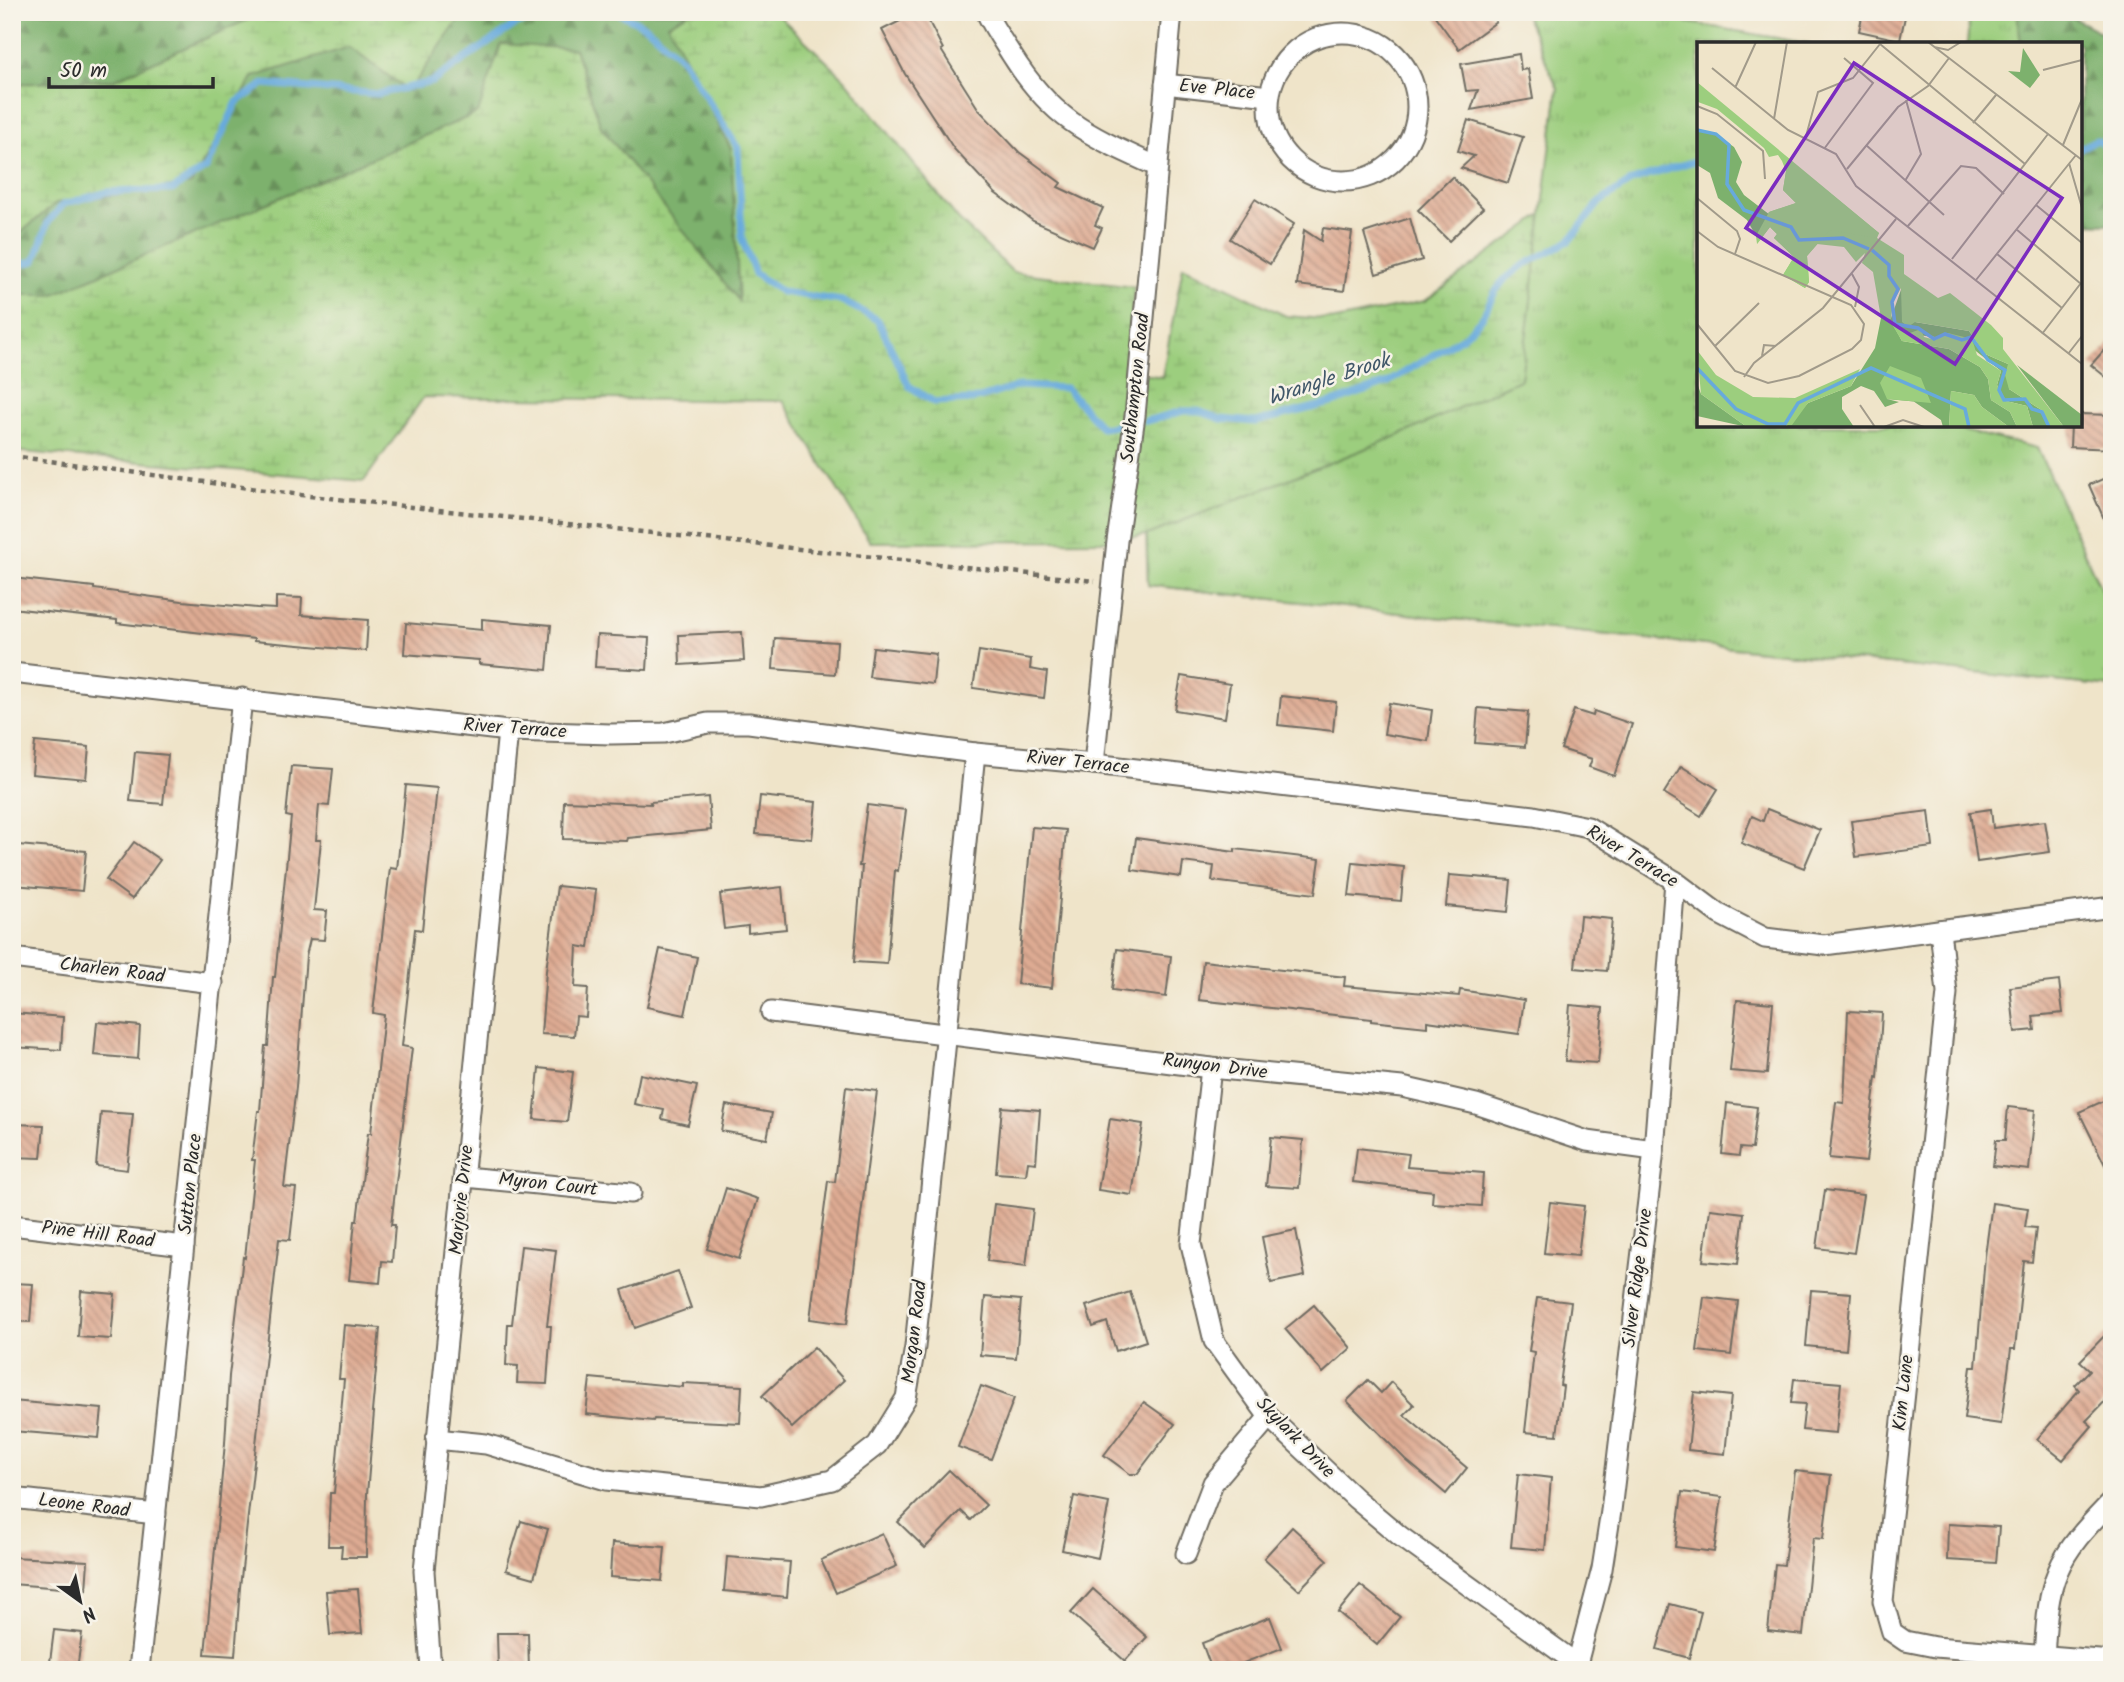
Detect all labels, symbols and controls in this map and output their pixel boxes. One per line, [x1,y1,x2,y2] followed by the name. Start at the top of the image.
[1697,42,2082,427] inset map
[49,46,214,90] scale bar
[60,55,107,88] text: 50 m
[1178,71,1257,109] street label: Eve Place
[1113,311,1159,464] street label: Southampton Road
[1264,344,1397,415] water label: Wrangle Brook
[462,710,568,748] street label: River Terrace
[1025,743,1131,783] street label: River Terrace
[1580,818,1684,897] street label: River Terrace
[58,950,167,992] street label: Charlen Road
[1161,1046,1270,1088] street label: Runyon Drive
[171,1132,211,1236] street label: Sutton Place
[441,1143,483,1256] street label: Marjorie Drive
[497,1165,600,1205] street label: Myron Court
[1615,1206,1661,1349] street label: Silver Ridge Drive
[40,1213,157,1257] street label: Pine Hill Road
[894,1278,936,1385] street label: Morgan Road
[1885,1353,1923,1433] street label: Kim Lane
[1248,1390,1342,1486] street label: Skylark Drive
[37,1486,132,1527] street label: Leone Road
[46,1566,116,1636] north arrow
[75,1598,101,1629] text: N

